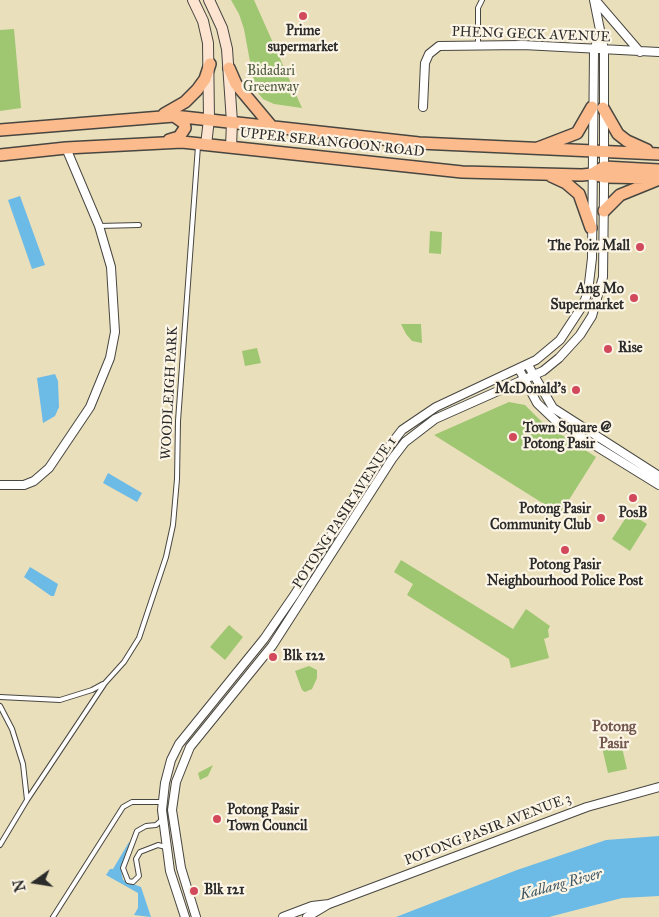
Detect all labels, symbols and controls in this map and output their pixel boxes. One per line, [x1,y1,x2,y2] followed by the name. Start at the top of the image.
[297,10,309,22] marker: Prime supermarket
[268,24,338,56] place label: Prime supermarket
[451,24,611,46] street label: PHENG GECK AVENUE
[243,64,299,96] park label: Bidadari Greenway
[239,125,425,161] street label: UPPER SERANGOON ROAD
[548,239,630,255] place label: The Poiz Mall
[634,241,646,253] marker: The Poiz Mall
[550,282,624,314] place label: Ang Mo Supermarket
[628,292,640,304] marker: Ang Mo Supermarket
[158,326,182,460] street label: WOODLEIGH PARK
[618,341,643,357] place label: Rise
[602,343,614,355] marker: Rise
[495,382,566,398] place label: McDonald's
[570,384,582,396] marker: McDonald's
[523,421,611,454] place label: Town Square @ Potong Pasir
[507,431,519,443] marker: Town Square @ Potong Pasir
[290,434,400,592] street label: POTONG PASIR AVENUE 1
[627,492,639,504] marker: PosB
[490,502,591,534] place label: Potong Pasir Community Club
[618,506,648,522] place label: PosB
[595,512,607,524] marker: Potong Pasir Community Club
[559,544,571,556] marker: Potong Pasir Neighbourhood Police Post
[487,558,643,590] place label: Potong Pasir Neighbourhood Police Post
[283,649,325,665] place label: Blk 122
[267,651,279,663] marker: Blk 122
[592,718,636,753] district label: Potong Pasir
[402,790,574,870] street label: POTONG PASIR AVENUE 3
[227,803,308,836] place label: Potong Pasir Town Council
[211,813,223,825] marker: Potong Pasir Town Council
[10,857,60,907] north arrow
[518,865,604,905] water label: Kallang River
[10,878,30,893] text: N
[204,883,245,899] place label: Blk 121
[188,885,200,897] marker: Blk 121

